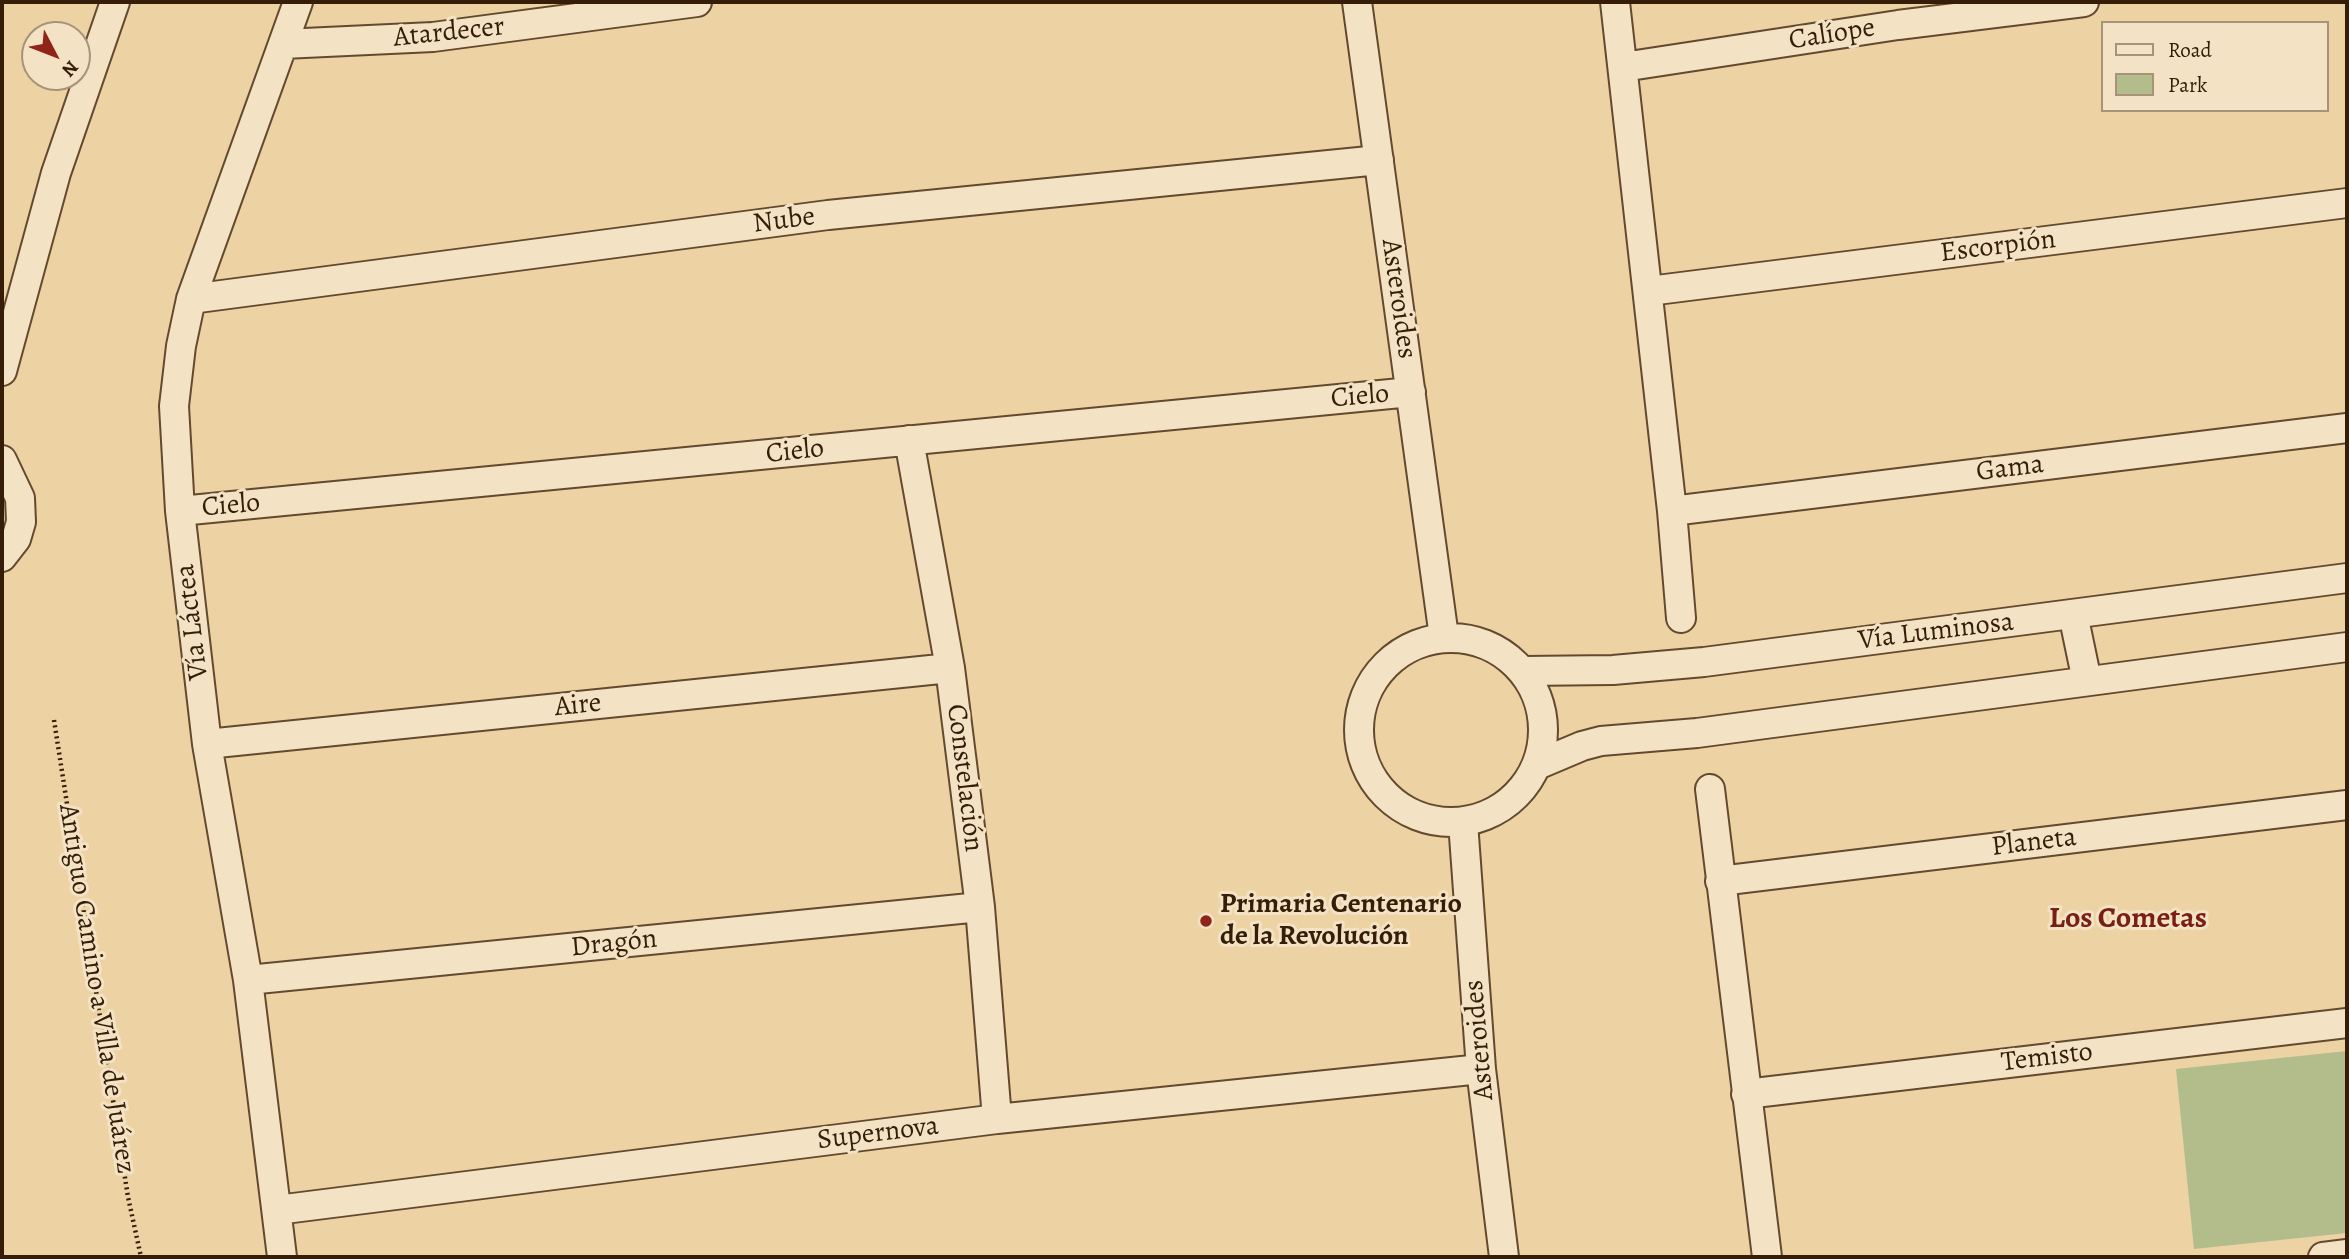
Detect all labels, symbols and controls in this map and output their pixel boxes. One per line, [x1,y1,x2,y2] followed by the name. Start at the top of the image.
[392,10,506,56] street label: Atardecer
[1787,12,1877,58] street label: Calíope
[21,21,91,91] north arrow
[2100,21,2328,112] legend
[2168,36,2212,64] text: Road
[56,55,84,83] text: N
[2168,71,2207,99] text: Park
[751,201,817,241] street label: Nube
[1938,223,2058,271] street label: Escorpión
[1373,237,1423,361] street label: Asteroides
[1330,378,1390,416] street label: Cielo
[764,432,826,472] street label: Cielo
[1974,448,2046,490] street label: Gama
[201,487,261,525] street label: Cielo
[169,562,217,682] street label: Vía Láctea
[1856,606,2016,658] street label: Vía Luminosa
[553,687,603,725] street label: Aire
[938,702,990,854] street label: Constelación
[50,802,142,1176] street label: Antiguo Camino a Villa de Juárez
[1990,821,2078,865] street label: Planeta
[1220,888,1462,954] place label: Primaria Centenario de la Revolución
[2049,902,2207,938] district label: Los Cometas
[1198,913,1214,929] marker: Primaria Centenario de la Revolución
[569,923,659,965] street label: Dragón
[1458,979,1502,1101] street label: Asteroides
[1999,1036,2095,1080] street label: Temisto
[815,1110,941,1158] street label: Supernova

